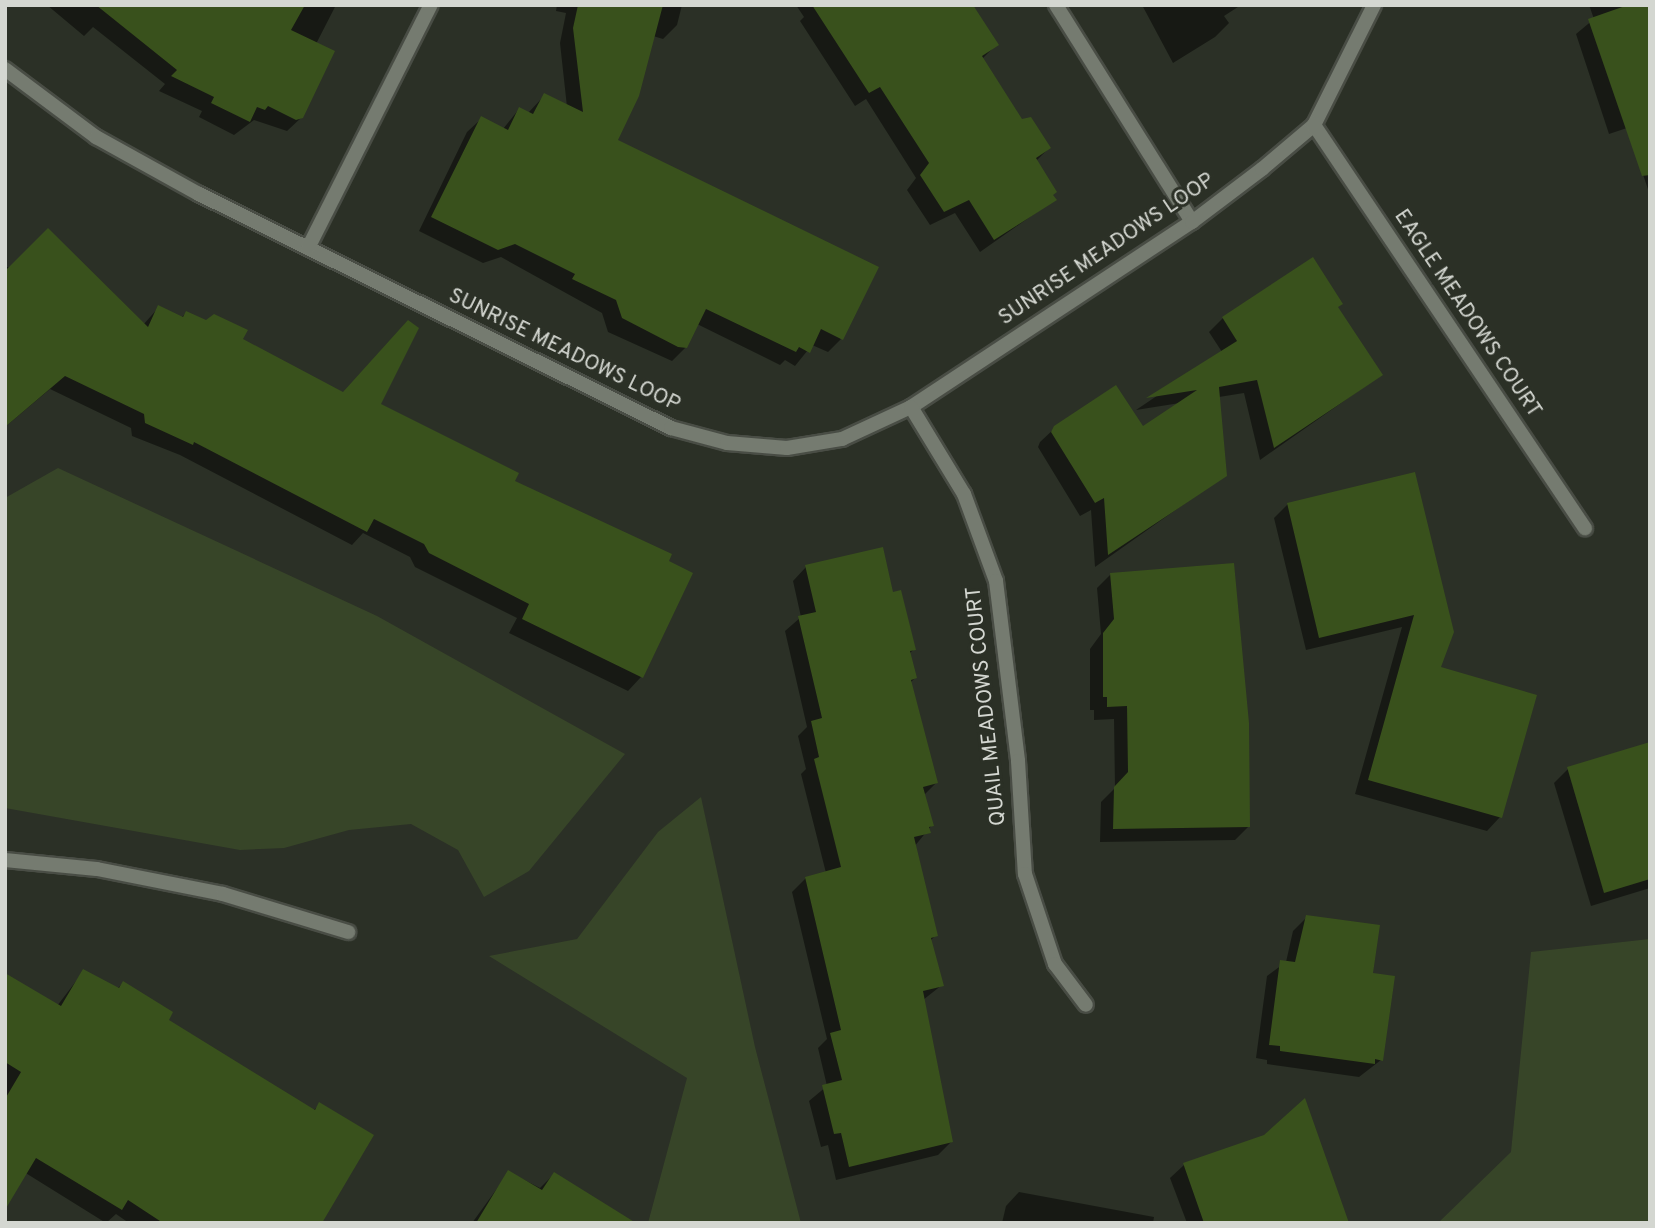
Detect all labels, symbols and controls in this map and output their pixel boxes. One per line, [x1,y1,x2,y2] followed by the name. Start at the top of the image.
[994,168,1220,332] street label: SUNRISE MEADOWS LOOP
[1388,205,1546,423] street label: EAGLE MEADOWS COURT
[444,284,684,418] street label: SUNRISE MEADOWS LOOP
[962,585,1012,827] street label: QUAIL MEADOWS COURT

